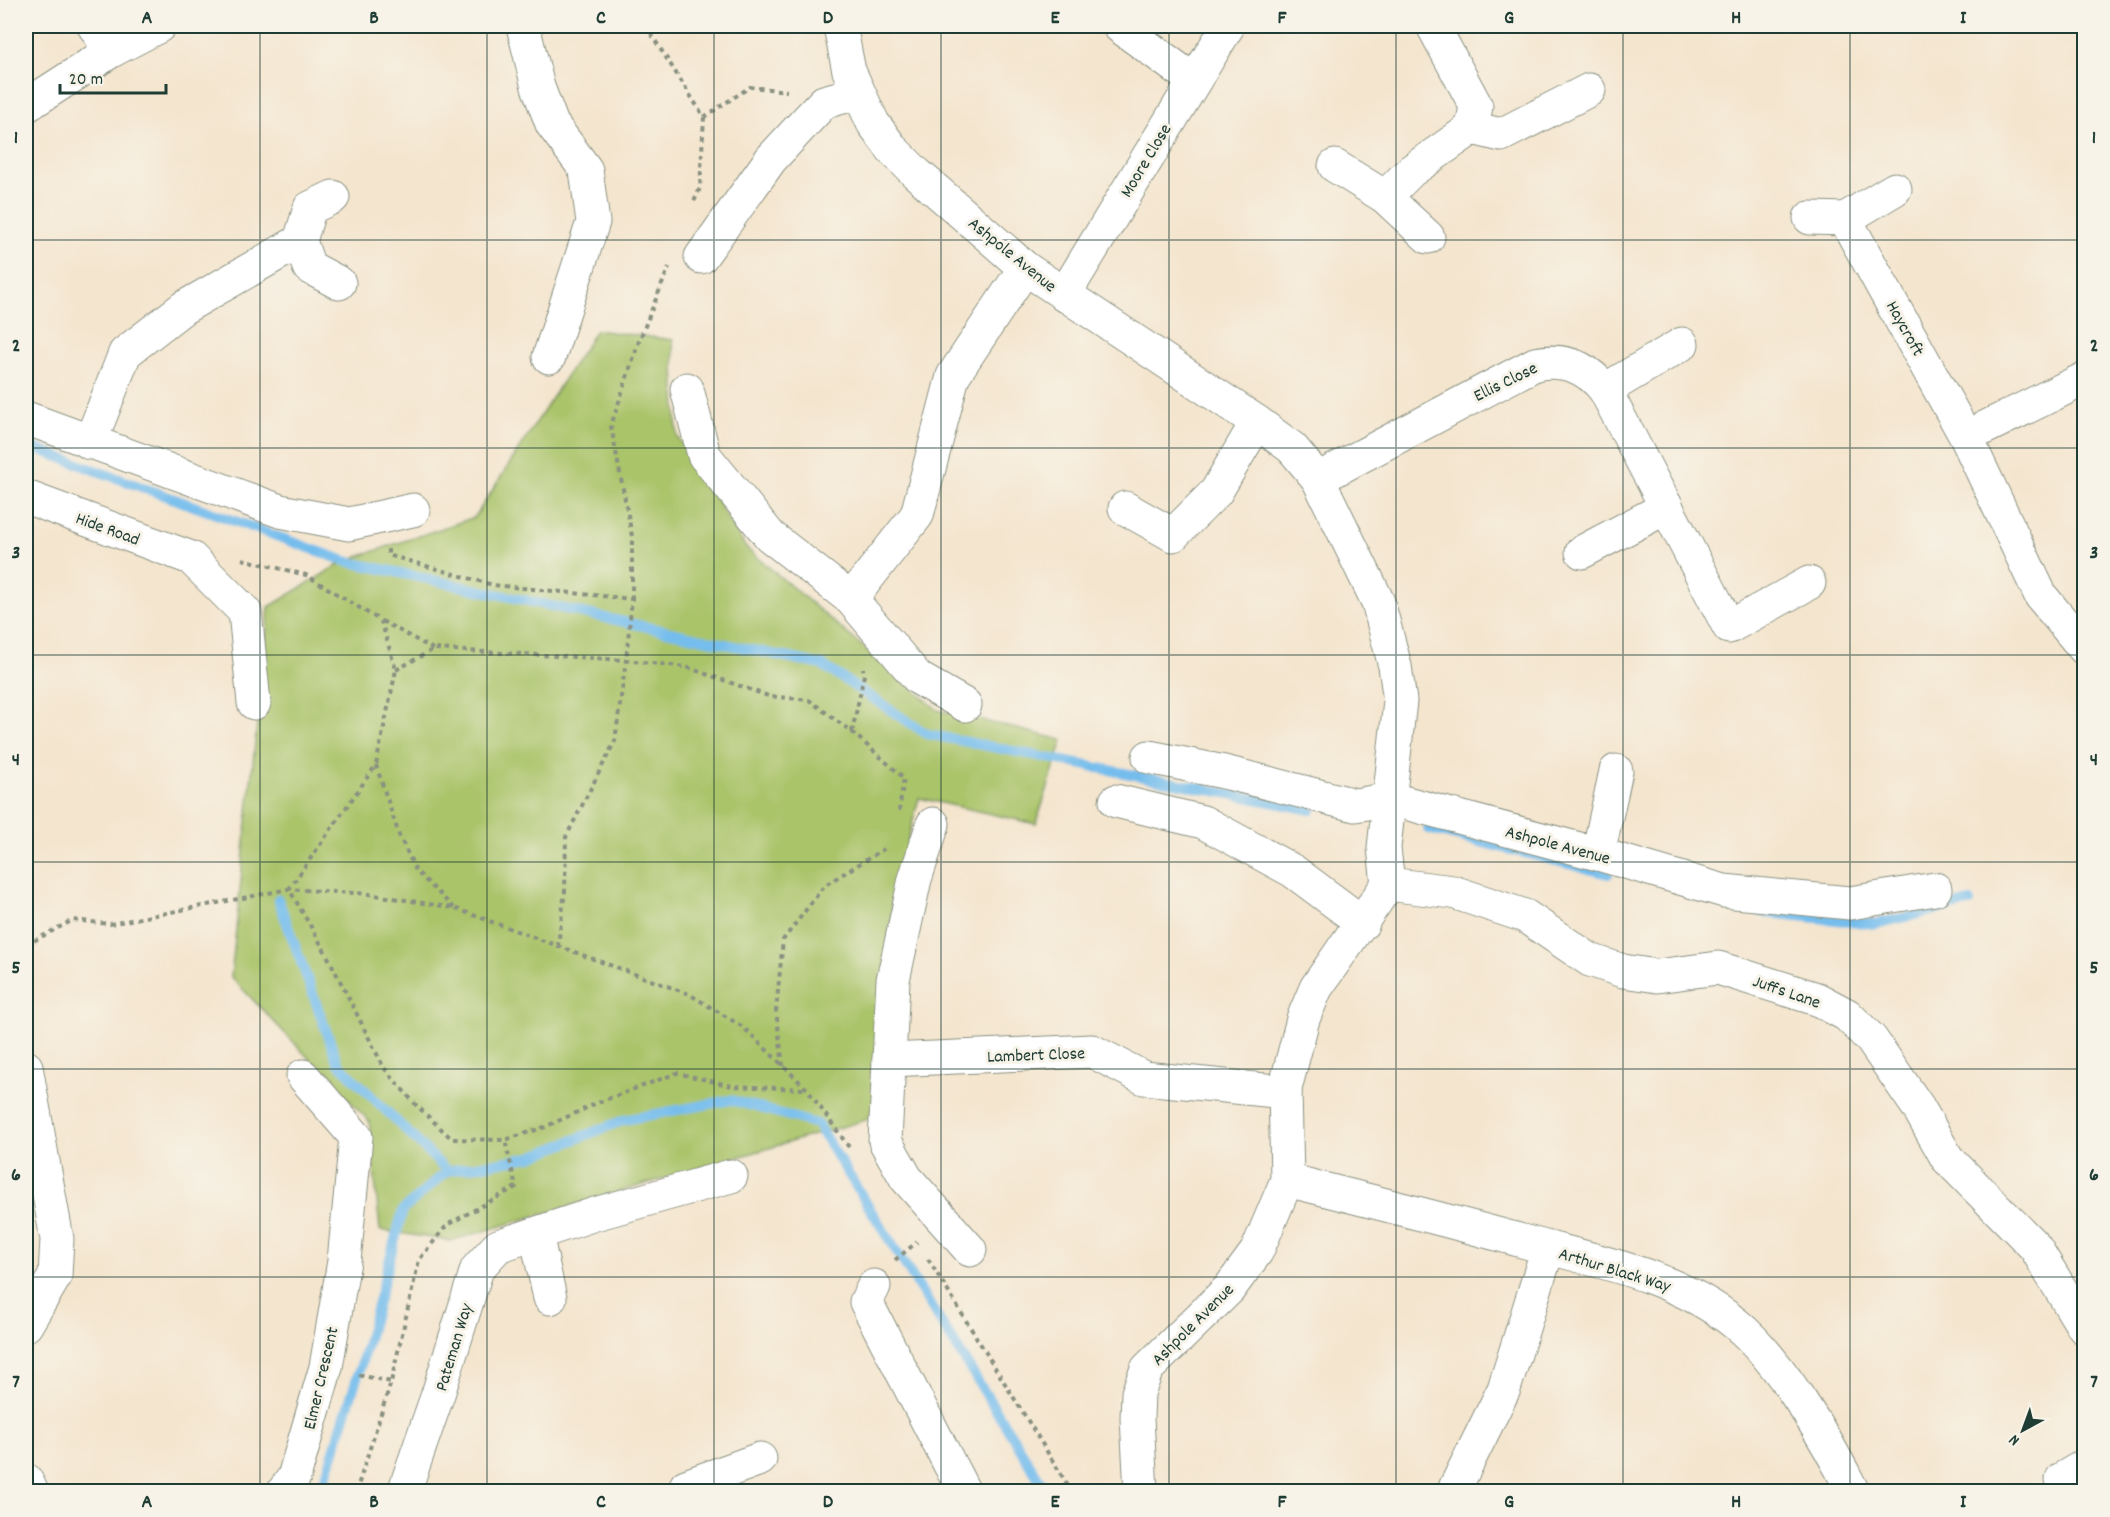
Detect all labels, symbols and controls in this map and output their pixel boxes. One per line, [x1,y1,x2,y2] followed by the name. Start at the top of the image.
[142,5,153,33] text: A
[369,5,379,33] text: B
[596,5,606,33] text: C
[823,5,834,33] text: D
[1050,5,1060,33] text: E
[1278,5,1288,33] text: F
[1504,5,1514,33] text: G
[1731,5,1741,33] text: H
[1960,5,1967,33] text: I
[60,57,166,95] scale bar
[69,68,103,93] text: 20 m
[1115,120,1179,203] street label: Moore Close
[14,125,18,153] text: 1
[2092,125,2096,153] text: 1
[962,212,1061,300] street label: Ashpole Avenue
[1878,297,1929,362] street label: Haycroft
[12,333,20,361] text: 2
[2090,333,2098,361] text: 2
[1470,357,1542,409] street label: Ellis Close
[72,507,143,553] street label: Hide Road
[12,540,20,568] text: 3
[2090,540,2098,568] text: 3
[12,747,20,775] text: 4
[2090,747,2098,775] text: 4
[1502,820,1613,872] street label: Ashpole Avenue
[11,955,21,983] text: 5
[2089,955,2099,983] text: 5
[1749,970,1824,1017] street label: Juffs Lane
[987,1042,1086,1071] street label: Lambert Close
[11,1162,21,1190] text: 6
[2089,1162,2099,1190] text: 6
[1555,1242,1674,1301] street label: Arthur Black Way
[1147,1279,1241,1373] street label: Ashpole Avenue
[430,1300,481,1395] street label: Pateman Way
[298,1324,346,1432] street label: Elmer Crescent
[12,1369,20,1397] text: 7
[2090,1369,2098,1397] text: 7
[1993,1400,2053,1460] north arrow
[2004,1428,2025,1451] text: N
[142,1489,153,1517] text: A
[369,1489,379,1517] text: B
[596,1489,606,1517] text: C
[823,1489,834,1517] text: D
[1050,1489,1060,1517] text: E
[1278,1489,1288,1517] text: F
[1504,1489,1514,1517] text: G
[1731,1489,1741,1517] text: H
[1960,1489,1967,1517] text: I

